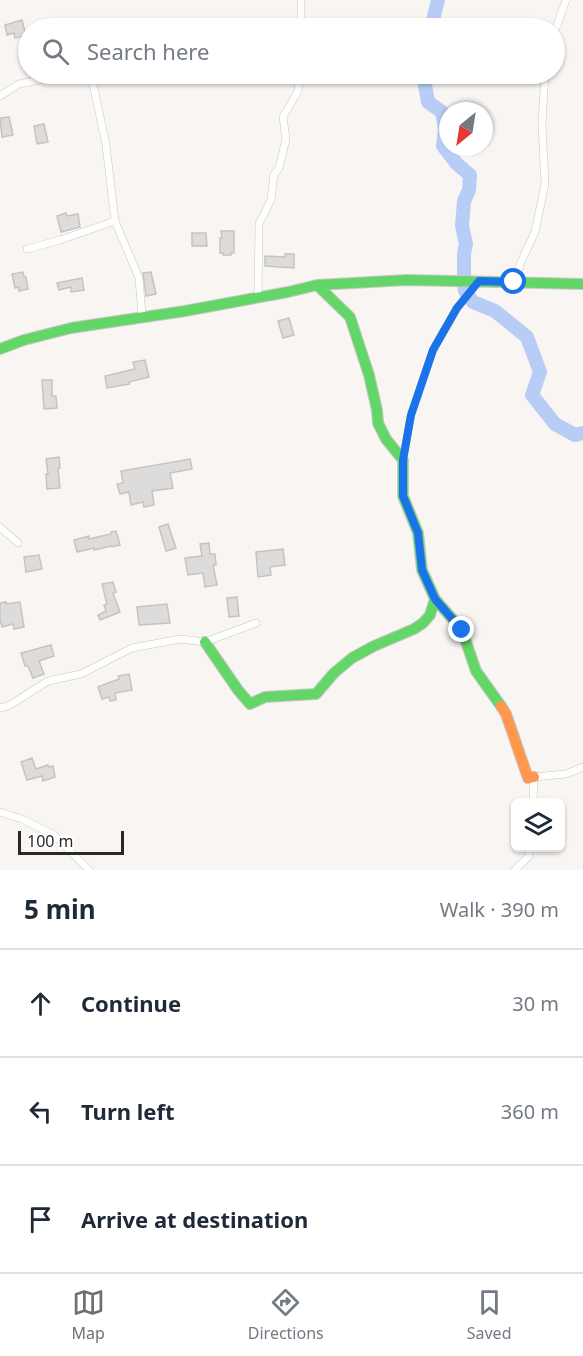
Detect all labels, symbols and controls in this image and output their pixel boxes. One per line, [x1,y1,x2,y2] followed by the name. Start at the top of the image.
[18,18,565,84] search box
[39,35,72,68] icon: search
[87,36,209,66] text: Search here
[439,102,493,156] north arrow
[500,268,526,294] route start
[448,616,474,642] route end
[511,798,565,852] map controls
[511,798,565,852] button: layers
[18,828,124,856] scale bar
[27,830,74,852] text: 100 m
[24,891,96,927] text: 5 min
[440,896,559,923] text: Walk · 390 m
[24,987,57,1020] icon: ahead
[81,988,181,1018] text: Continue
[512,990,559,1017] text: 30 m
[24,1095,57,1128] icon: left
[81,1096,175,1126] text: Turn left
[501,1098,559,1125] text: 360 m
[24,1203,57,1236] icon: arrive
[81,1204,308,1234] text: Arrive at destination
[71,1286,105,1344] tab: Map
[248,1286,324,1344] tab: Directions
[467,1286,511,1344] tab: Saved

